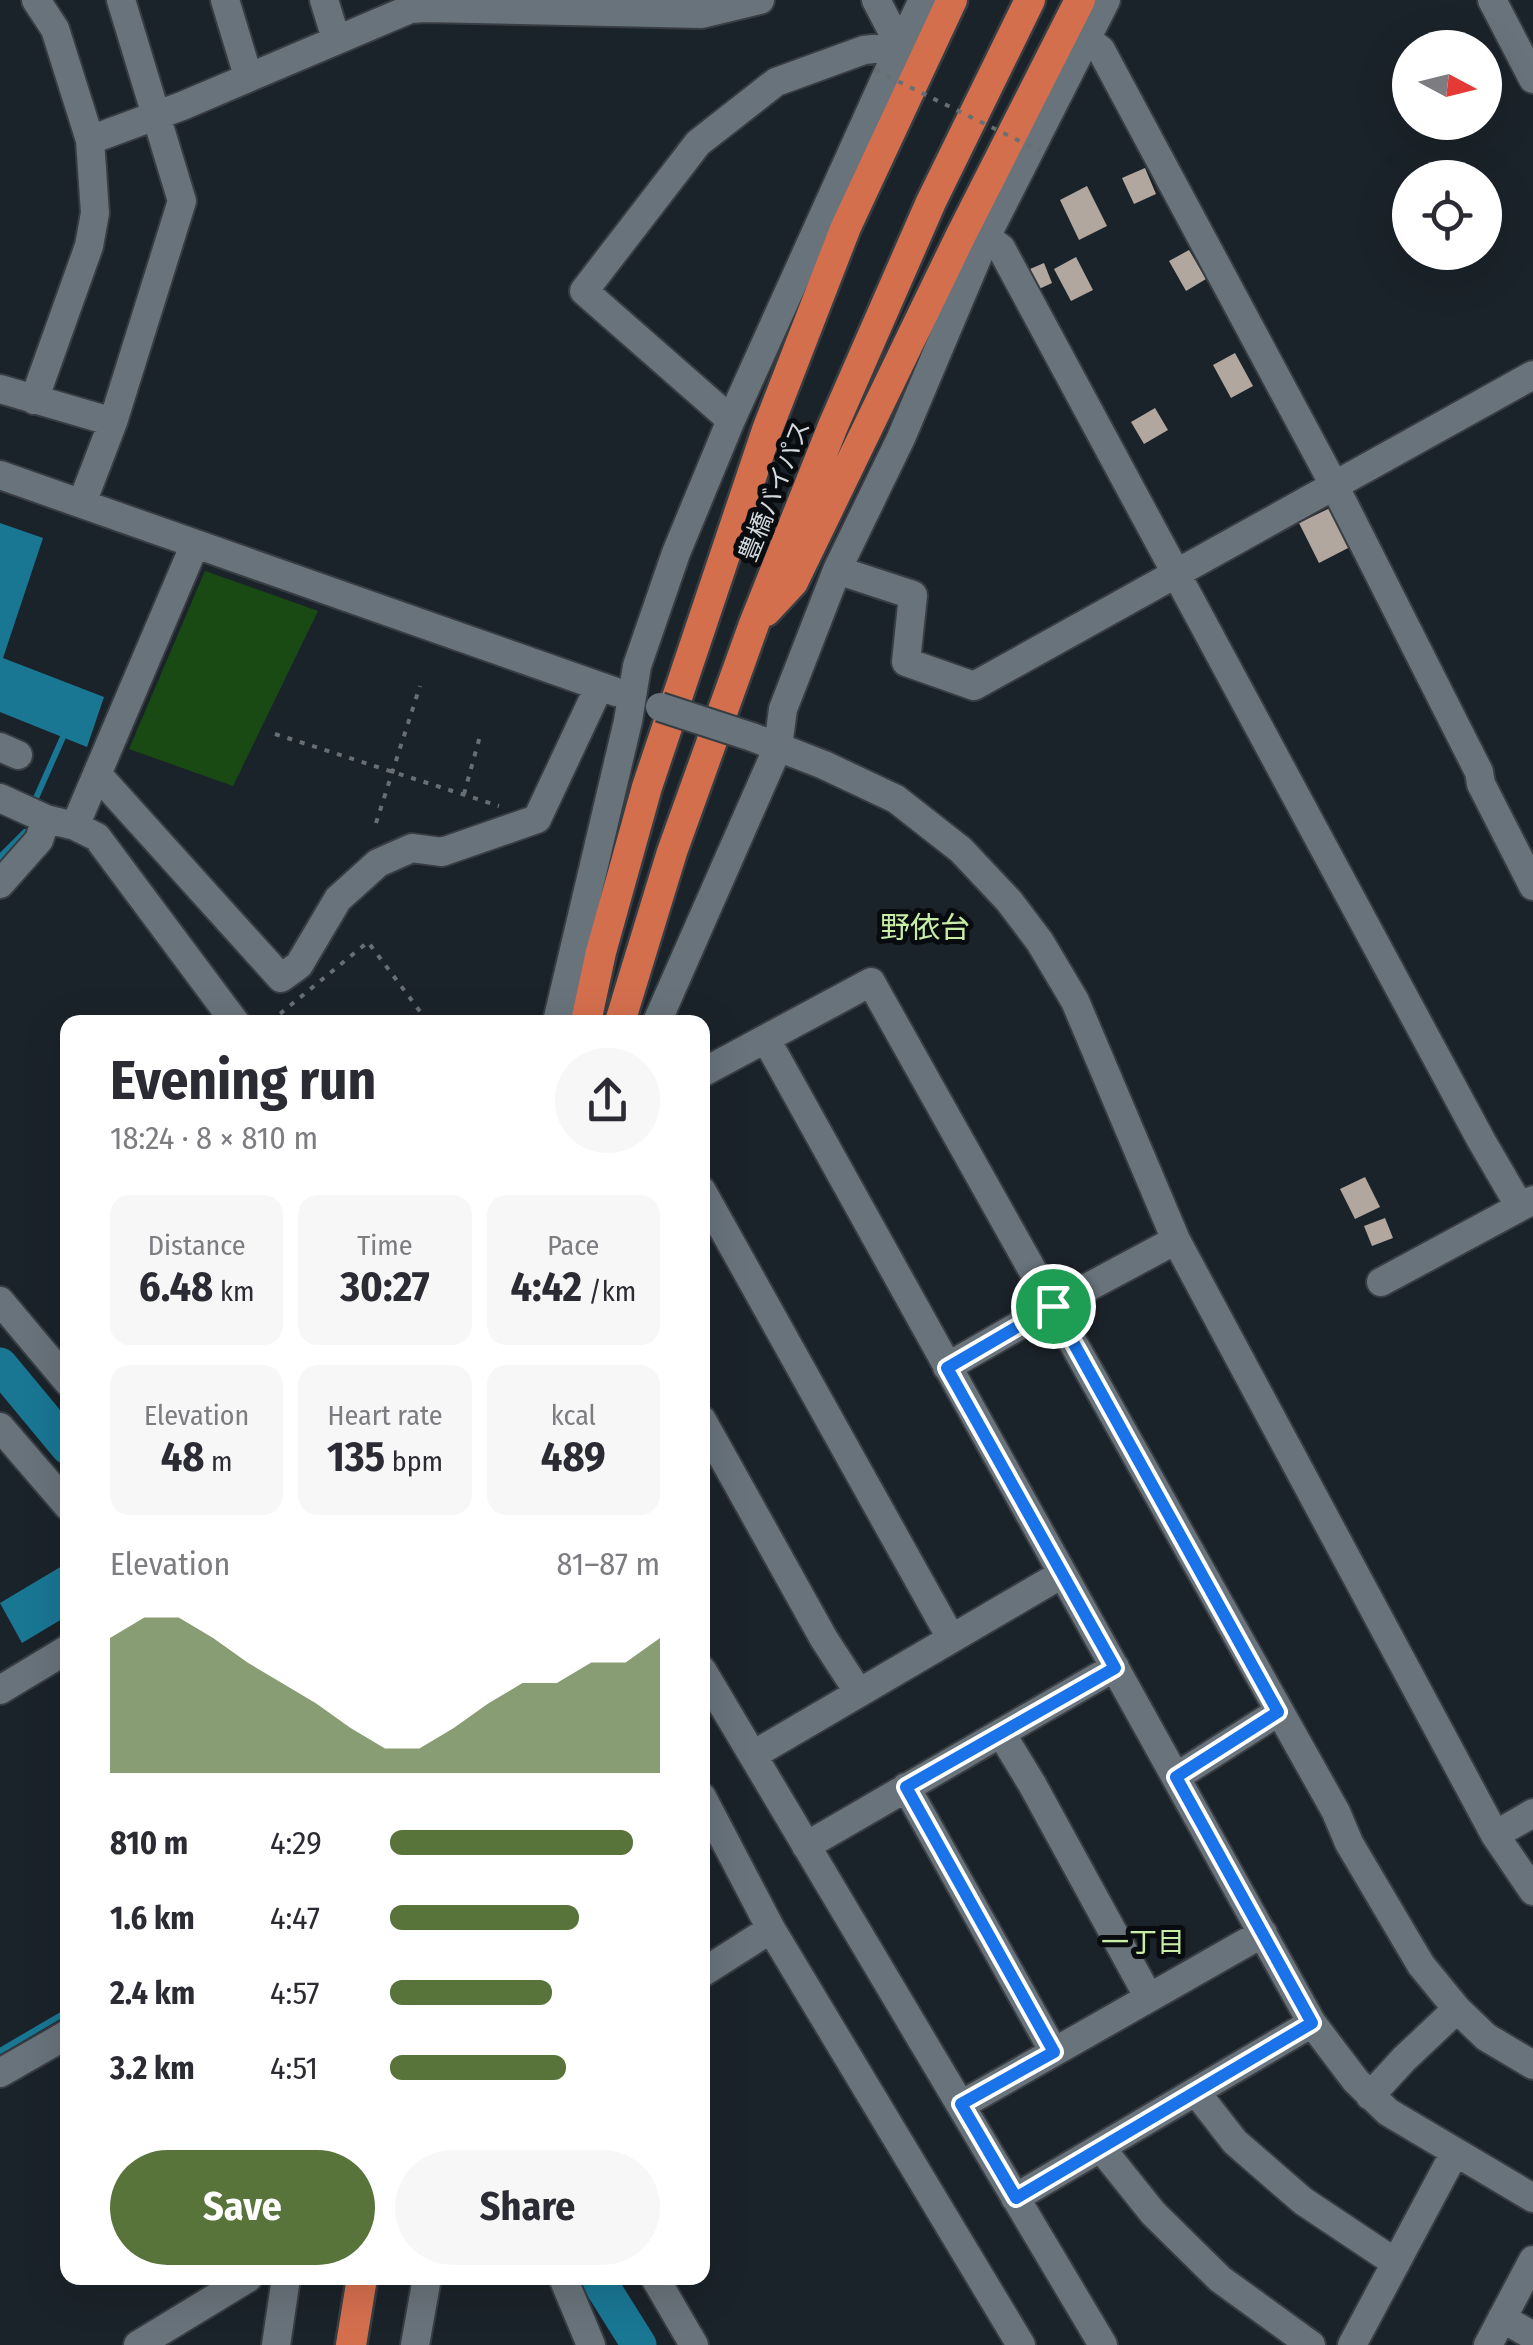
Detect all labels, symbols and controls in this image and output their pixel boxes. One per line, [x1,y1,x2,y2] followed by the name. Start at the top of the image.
[1392,30,1502,140] north arrow
[1392,30,1502,270] map controls
[1392,160,1502,270] button: locate
[733,416,817,566] street label: 豊橋バイパス
[880,910,970,946] district label: 野依台
[110,1048,376,1114] text: Evening run
[555,1048,660,1153] button: share
[110,1119,318,1157] text: 18:24 · 8 × 810 m
[148,1229,246,1262] text: Distance
[357,1229,413,1262] text: Time
[547,1229,599,1262] text: Pace
[139,1262,213,1312] text: 6.48
[340,1262,430,1312] text: 30:27
[510,1262,582,1312] text: 4:42
[1011,1264,1096,1349] pin
[213,1275,254,1308] text: km
[582,1275,636,1308] text: /km
[1026,1279,1081,1334] icon: arrive
[144,1399,249,1432] text: Elevation
[328,1399,442,1432] text: Heart rate
[551,1399,596,1432] text: kcal
[161,1432,204,1482] text: 48
[327,1432,385,1482] text: 135
[541,1432,606,1482] text: 489
[204,1445,233,1478] text: m
[385,1445,443,1478] text: bpm
[110,1545,230,1583] text: Elevation
[556,1545,660,1583] text: 81–87 m
[110,1824,188,1862] text: 810 m
[270,1824,322,1862] text: 4:29
[110,1899,195,1937] text: 1.6 km
[270,1899,320,1937] text: 4:47
[1101,1926,1185,1959] district label: 一丁目
[110,1974,195,2012] text: 2.4 km
[270,1974,319,2012] text: 4:57
[110,2049,195,2087] text: 3.2 km
[270,2049,318,2087] text: 4:51
[110,2150,375,2265] button: Save
[395,2150,660,2265] button: Share

